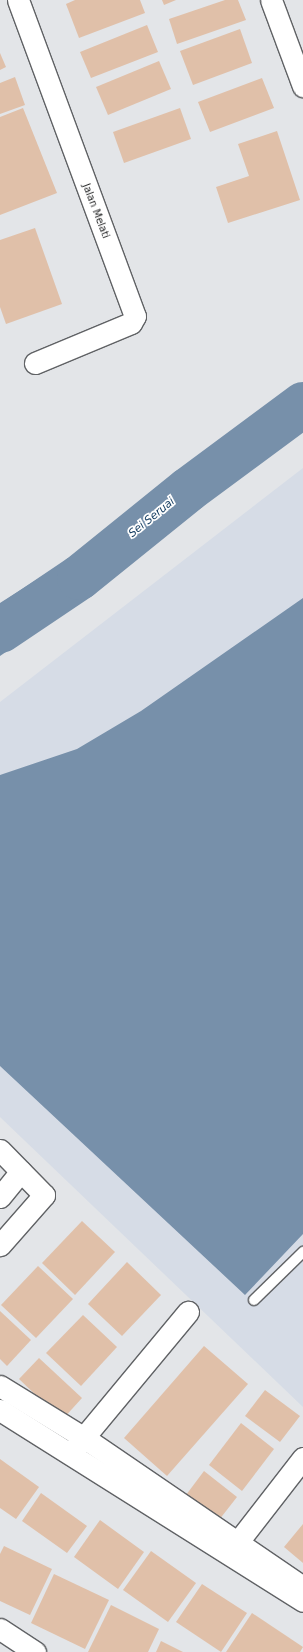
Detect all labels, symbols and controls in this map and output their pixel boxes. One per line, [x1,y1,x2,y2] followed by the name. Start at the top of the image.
[80,182,112,240] street label: Jalan Melati
[126,495,178,541] water label: Sei Seruai

